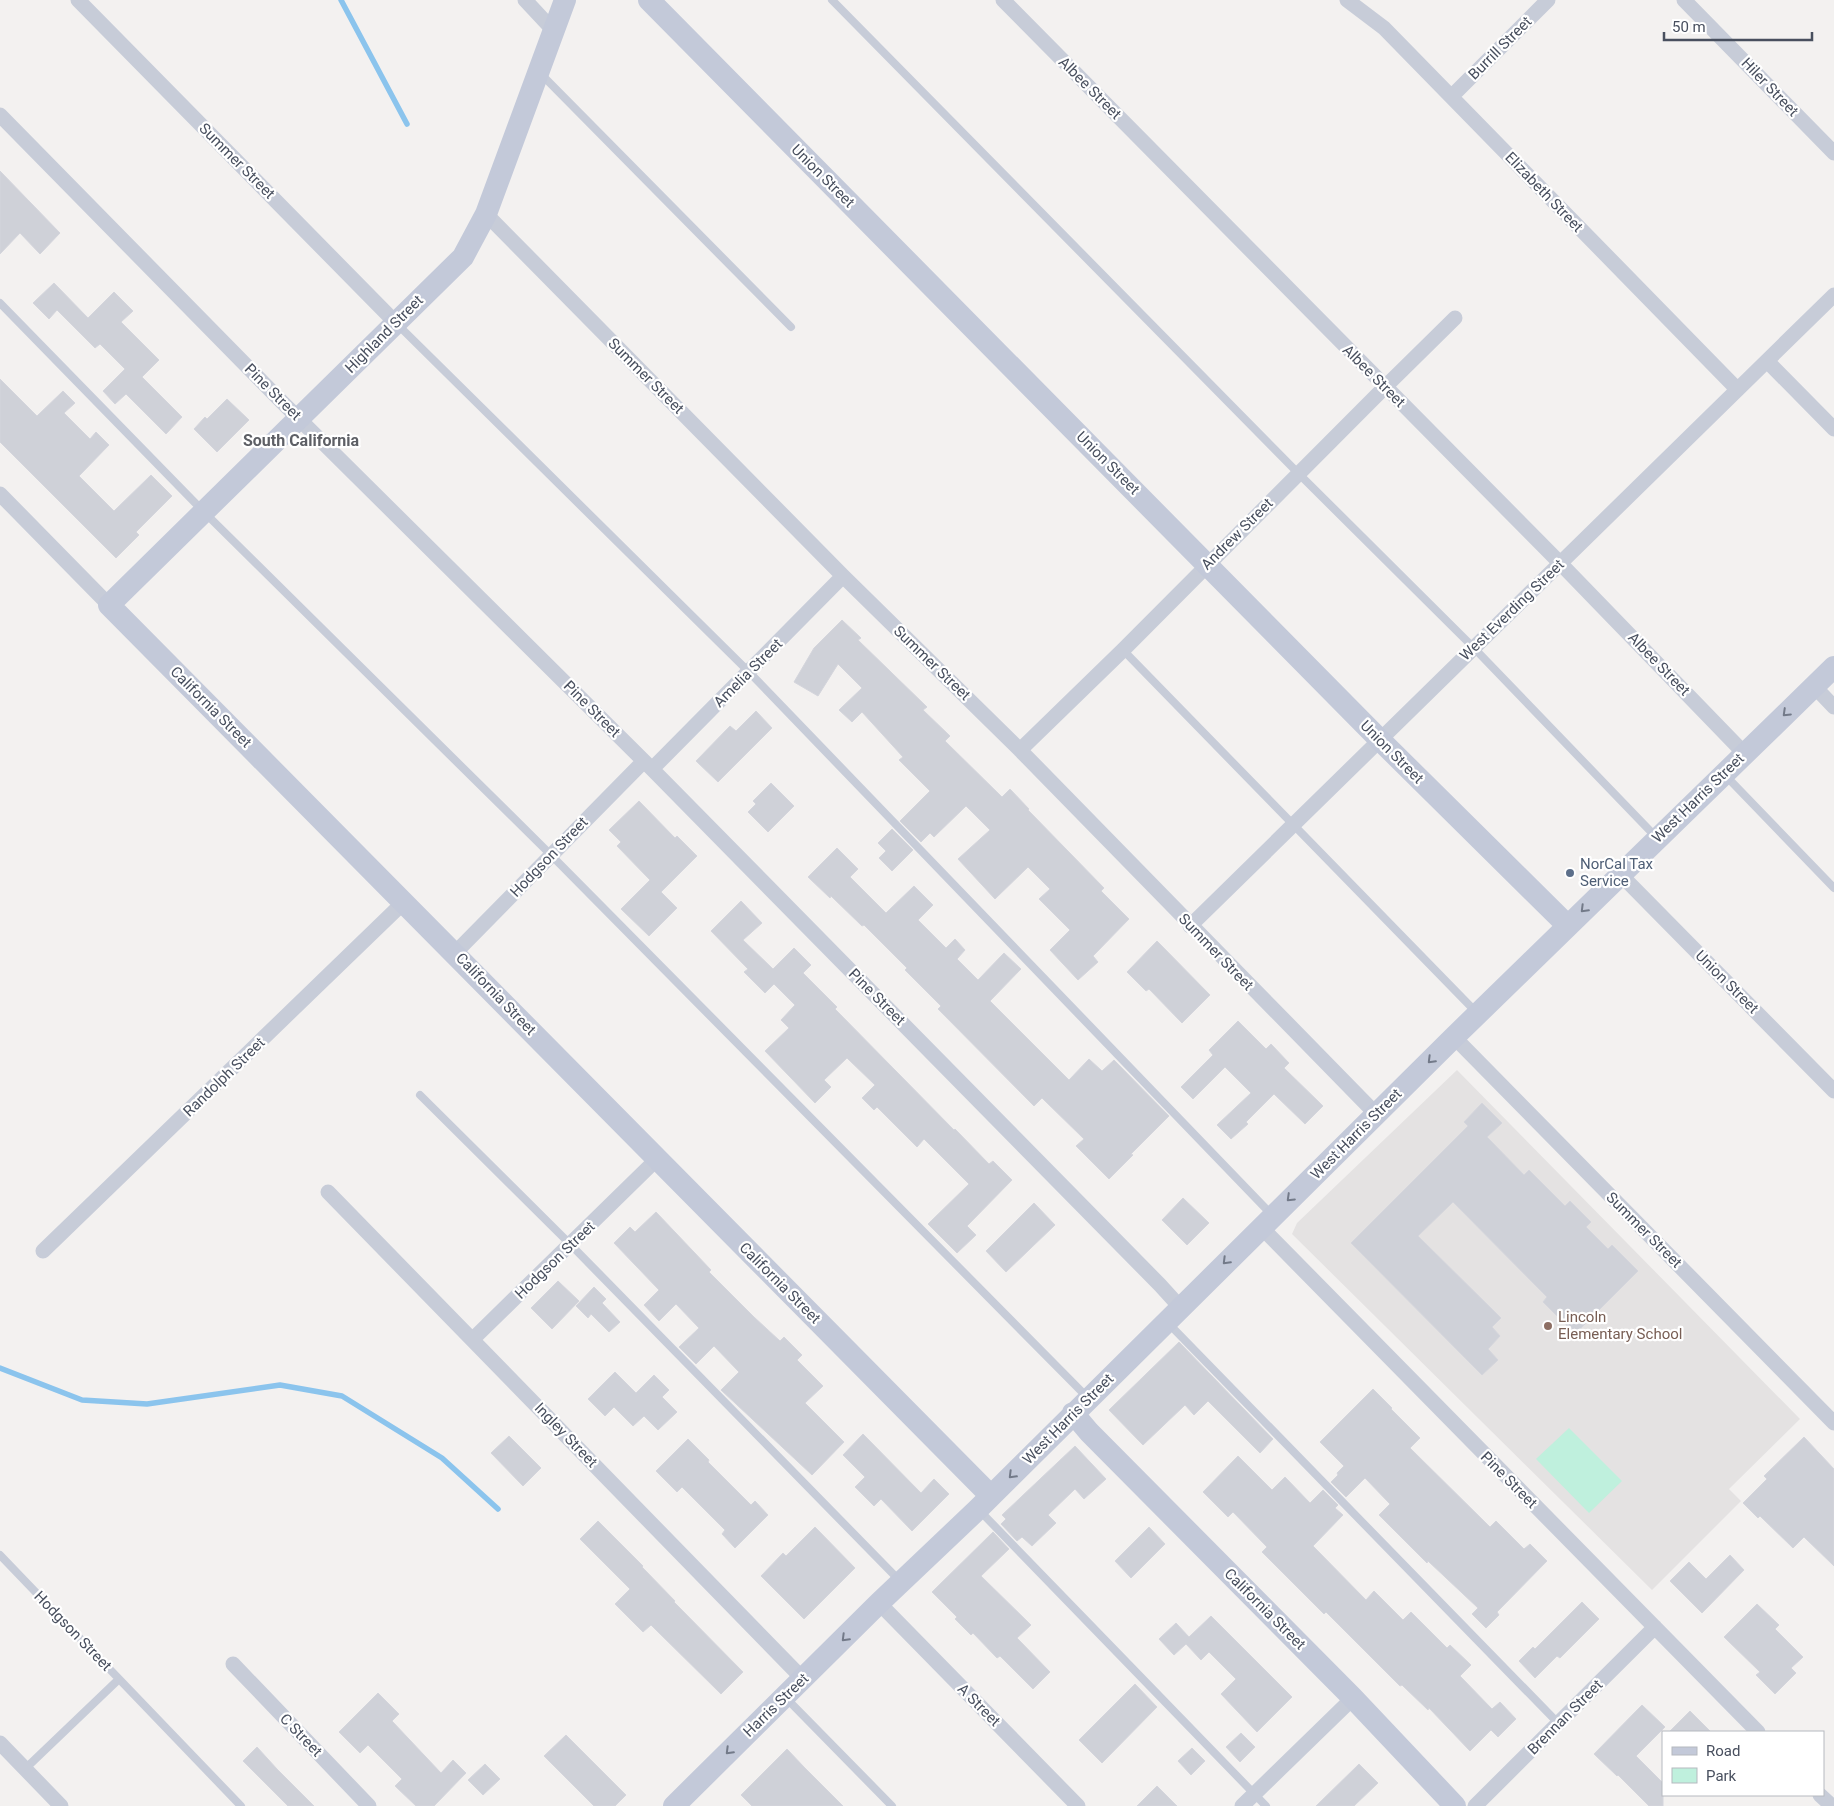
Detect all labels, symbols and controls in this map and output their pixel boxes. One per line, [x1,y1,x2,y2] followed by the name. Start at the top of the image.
[1664,10,1812,42] scale bar
[1465,13,1535,83] street label: Burrill Street
[1672,18,1706,36] text: 50 m
[1055,53,1125,123] street label: Albee Street
[1738,54,1802,120] street label: Hiler Street
[195,119,279,203] street label: Summer Street
[788,141,858,211] street label: Union Street
[1501,148,1587,236] street label: Elizabeth Street
[341,291,427,377] street label: Highland Street
[604,334,688,418] street label: Summer Street
[1339,341,1409,411] street label: Albee Street
[241,360,305,424] street label: Pine Street
[1073,428,1143,498] street label: Union Street
[243,431,359,450] district label: South California
[1197,494,1277,574] street label: Andrew Street
[1456,556,1568,664] street label: West Everding Street
[890,622,974,704] street label: Summer Street
[1624,629,1694,699] street label: Albee Street
[710,635,786,711] street label: Amelia Street
[167,663,255,751] street label: California Street
[560,677,624,741] street label: Pine Street
[1783,707,1792,716] one-way arrow
[1357,717,1427,787] street label: Union Street
[1648,749,1748,847] street label: West Harris Street
[506,813,592,901] street label: Hodgson Street
[1580,855,1654,890] place label: NorCal Tax Service
[1564,867,1576,879] marker: NorCal Tax Service
[1581,904,1590,913] one-way arrow
[1175,910,1257,994] street label: Summer Street
[1692,947,1762,1017] street label: Union Street
[452,949,540,1039] street label: California Street
[845,965,909,1029] street label: Pine Street
[180,1034,269,1120] street label: Randolph Street
[1428,1054,1437,1063] one-way arrow
[1307,1085,1405,1183] street label: West Harris Street
[1602,1188,1686,1272] street label: Summer Street
[1287,1192,1296,1201] one-way arrow
[511,1217,599,1303] street label: Hodgson Street
[736,1239,824,1327] street label: California Street
[1223,1255,1232,1264] one-way arrow
[1558,1308,1682,1343] place label: Lincoln Elementary School
[1542,1320,1554,1332] marker: Lincoln Elementary School
[1019,1370,1117,1468] street label: West Harris Street
[531,1399,601,1471] street label: Ingley Street
[1477,1448,1541,1512] street label: Pine Street
[1009,1469,1018,1478] one-way arrow
[1221,1565,1309,1653] street label: California Street
[30,1587,116,1675] street label: Hodgson Street
[841,1632,850,1641] one-way arrow
[740,1669,812,1741] street label: Harris Street
[1524,1676,1606,1758] street label: Brennan Street
[954,1680,1004,1730] street label: A Street
[276,1710,326,1760] street label: C Street
[1662,1731,1824,1796] legend
[1706,1742,1740,1760] text: Road
[726,1746,735,1755] one-way arrow
[1706,1767,1737,1785] text: Park

